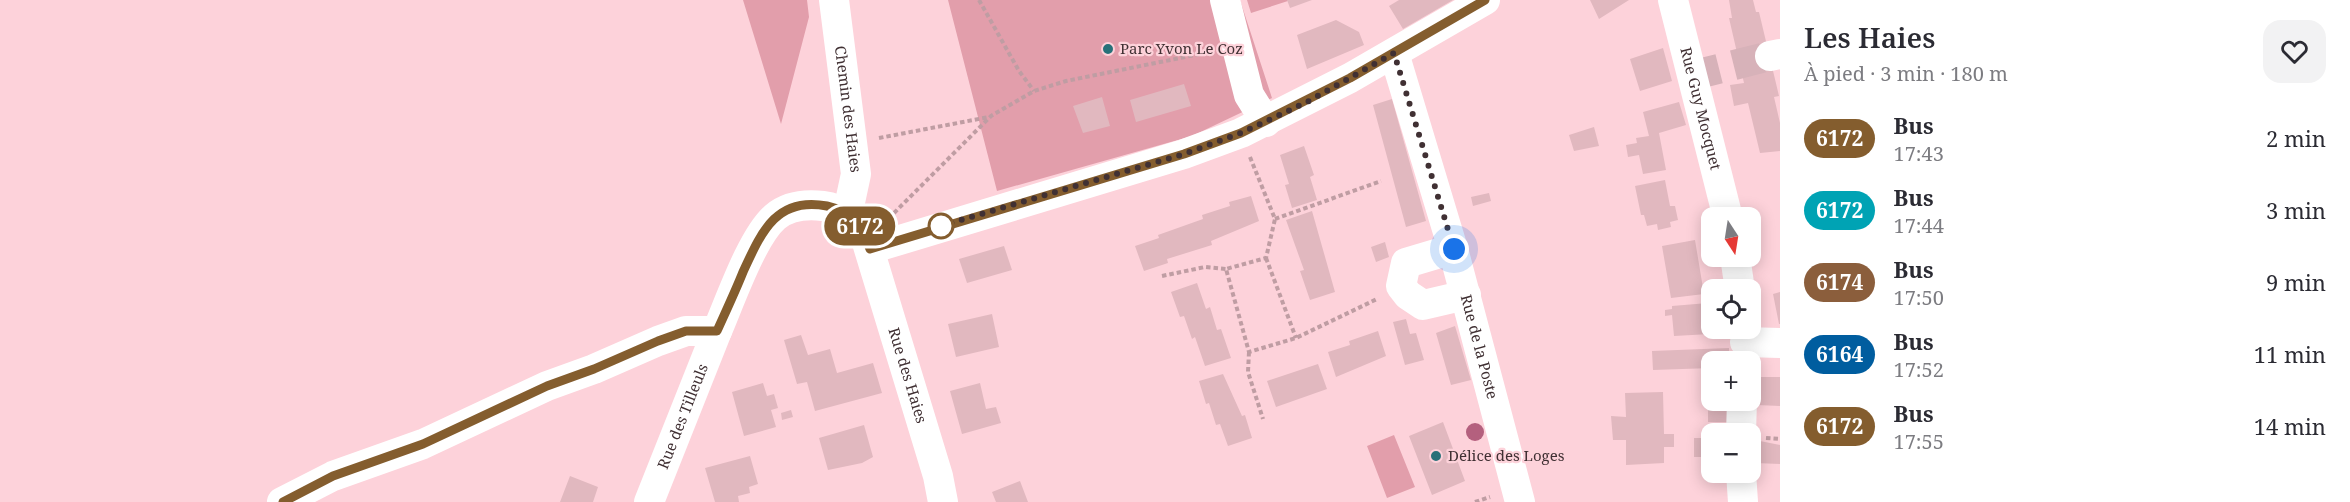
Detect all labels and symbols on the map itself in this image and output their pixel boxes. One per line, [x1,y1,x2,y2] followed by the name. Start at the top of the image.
[1120,38,1243,58] place label: Parc Yvon Le Coz
[1101,42,1115,56] marker: Parc Yvon Le Coz
[831,45,867,174] street label: Chemin des Haies
[1676,45,1726,172] street label: Rue Guy Mocquet
[818,206,902,246] line badge: 6172
[1701,207,1761,267] north arrow
[928,213,954,239] unlabelled marker
[1439,234,1469,264] your location
[1457,292,1503,401] street label: Rue de la Poste
[884,325,932,426] street label: Rue des Haies
[652,360,712,472] street label: Rue des Tilleuls
[1448,445,1565,465] place label: Délice des Loges
[1429,449,1443,463] marker: Délice des Loges

